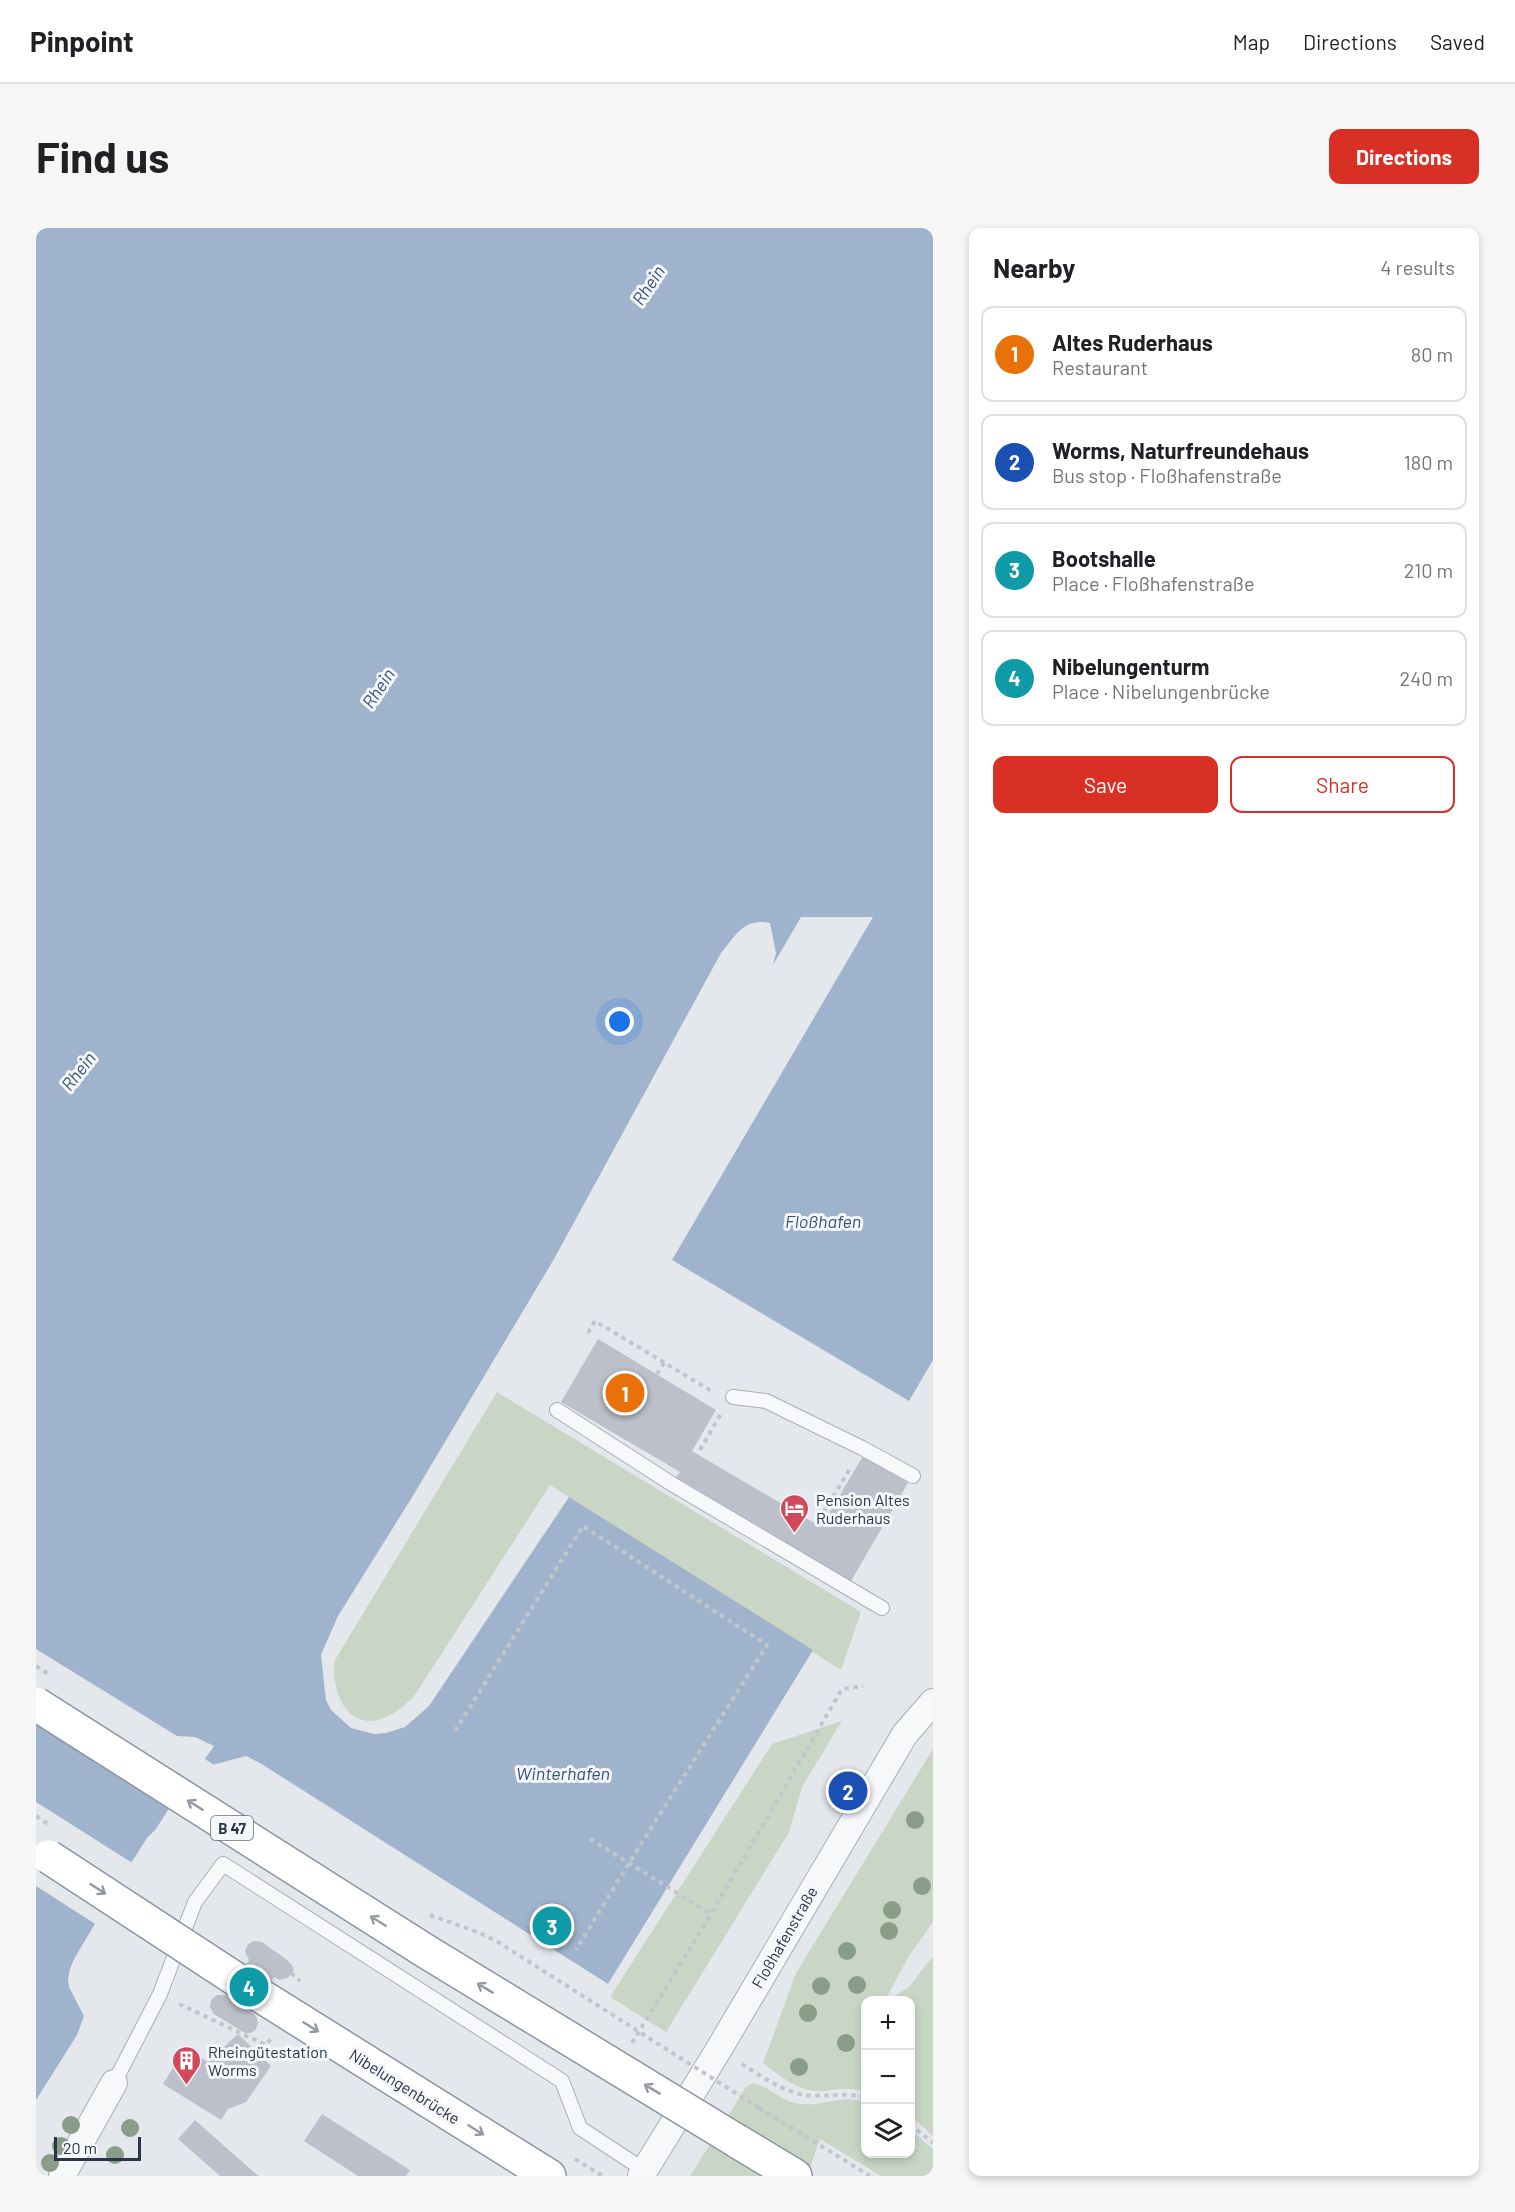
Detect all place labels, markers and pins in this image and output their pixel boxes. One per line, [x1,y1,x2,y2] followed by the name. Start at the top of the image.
[606,1370,644,1416] pin: 1
[816,1490,910,1527] place label: Pension Altes Ruderhaus
[779,1492,811,1534] hotel icon: Pension Altes Ruderhaus
[828,1768,868,1814] pin: 2
[532,1904,572,1948] pin: 3
[230,1964,268,2010] pin: 4
[208,2042,328,2079] place label: Rheingütestation Worms
[171,2044,203,2086] building icon: Rheingütestation Worms

